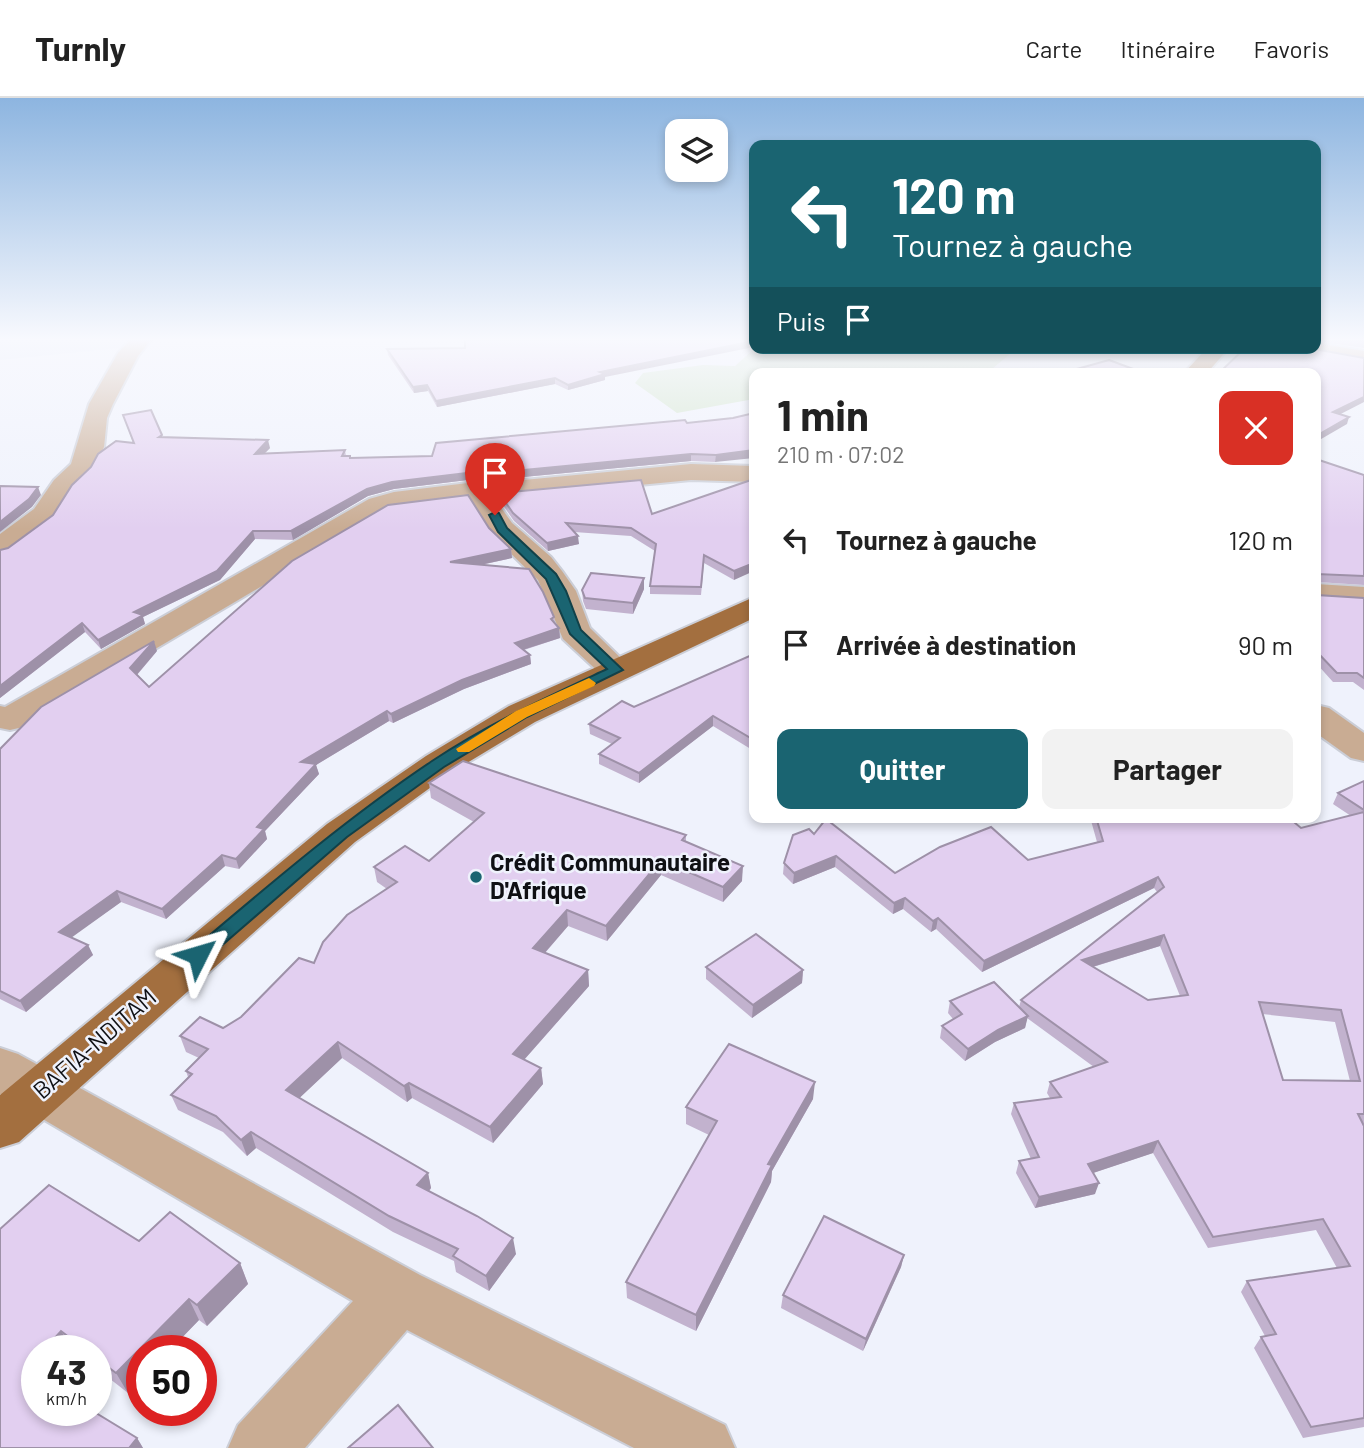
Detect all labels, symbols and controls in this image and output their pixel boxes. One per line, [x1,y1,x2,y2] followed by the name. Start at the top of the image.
[35,28,126,68] text: Turnly
[1026,34,1082,63] text: Carte
[1120,34,1216,63] text: Itinéraire
[1254,34,1329,63] text: Favoris
[665,119,728,182] map controls
[665,119,728,182] button: layers
[892,165,1015,224] text: 120 m
[777,168,868,259] icon: left
[892,225,1133,263] text: Tournez à gauche
[839,301,877,339] icon: arrive
[777,305,825,336] text: Puis
[777,389,869,439] text: 1 min
[1219,391,1293,465] button: close
[777,440,905,468] text: 210 m · 07:02
[465,443,525,515] pin
[476,454,514,492] icon: arrive
[777,521,815,559] icon: left
[836,524,1037,555] text: Tournez à gauche
[1229,524,1293,555] text: 120 m
[777,626,815,664] icon: arrive
[836,629,1076,660] text: Arrivée à destination
[1238,629,1293,660] text: 90 m
[777,729,1028,809] button: Quitter
[1042,729,1293,809] button: Partager
[490,847,730,904] place label: Crédit Communautaire D'Afrique
[468,869,484,885] marker: Crédit Communautaire D'Afrique
[161,918,235,992] position arrow
[27,982,161,1104] street label: BAFIA-NDITAM
[126,1335,217,1426] speed limit sign: 50
[46,1350,87,1392] text: 43
[46,1387,87,1409] text: km/h

